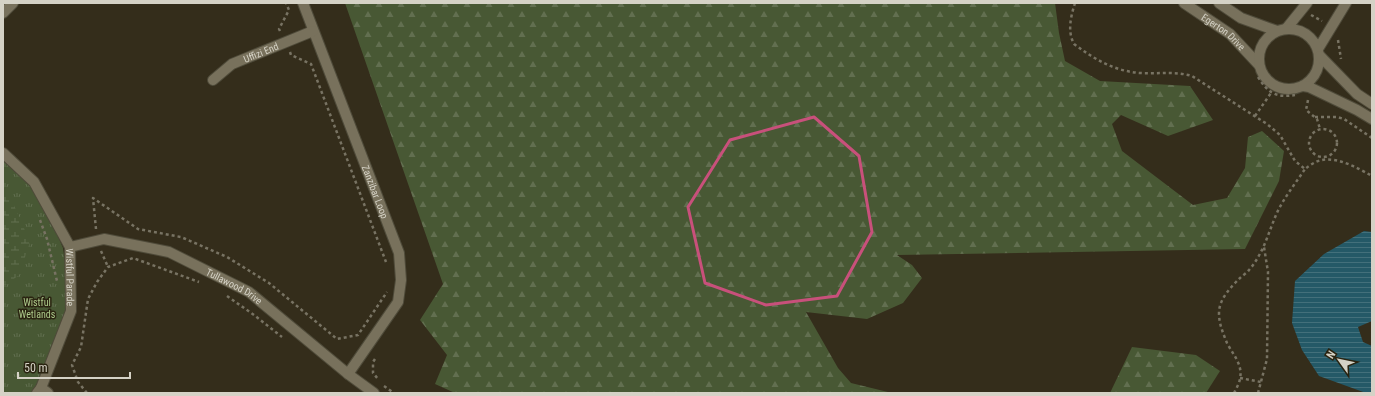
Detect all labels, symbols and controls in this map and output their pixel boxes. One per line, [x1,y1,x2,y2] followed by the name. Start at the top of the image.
[1199,11,1247,53] street label: Egerton Drive
[242,41,280,65] street label: Uffizi End
[360,163,390,220] street label: Zanzibar Loop
[64,248,76,306] street label: Wistful Parade
[204,266,265,307] street label: Tullawood Drive
[19,297,56,320] park label: Wistful Wetlands
[1319,340,1359,380] north arrow
[1324,348,1338,361] text: N
[18,354,130,380] scale bar
[24,361,48,375] text: 50 m

